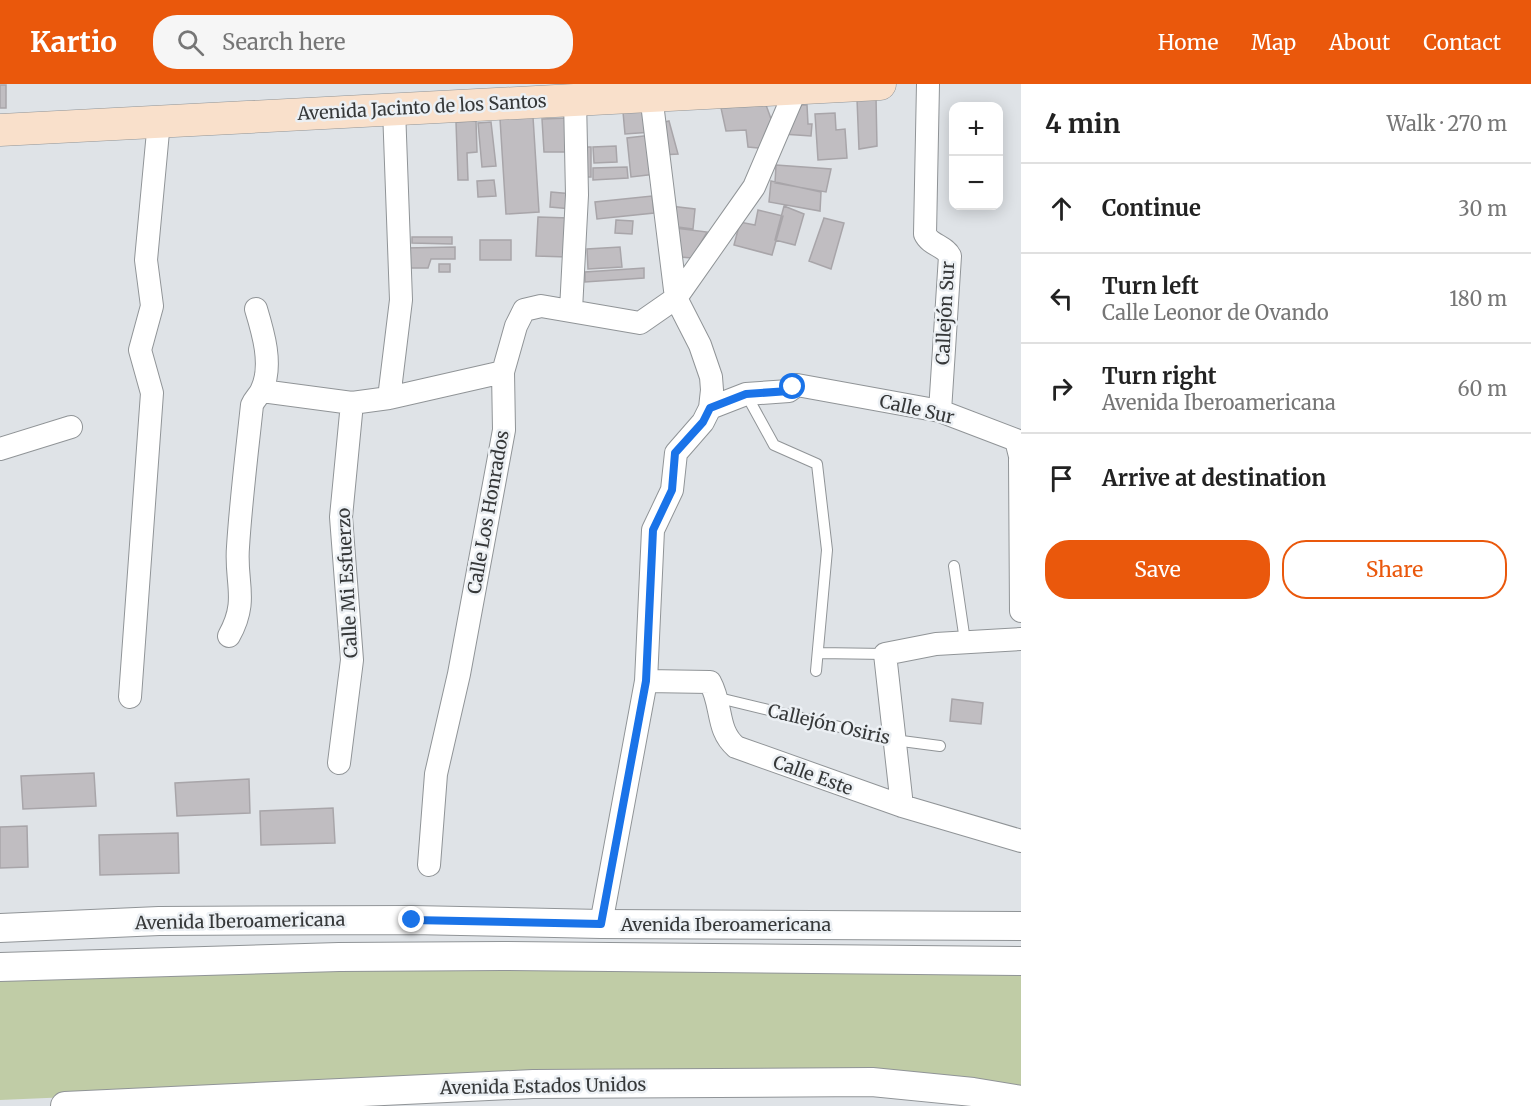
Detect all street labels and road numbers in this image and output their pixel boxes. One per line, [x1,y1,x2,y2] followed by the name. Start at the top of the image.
[296,89,547,125] street label: Avenida Jacinto de los Santos
[931,260,959,366] street label: Callejón Sur
[877,389,957,429] street label: Calle Sur
[462,428,514,596] street label: Calle Los Honrados
[332,507,362,659] street label: Calle Mi Esfuerzo
[766,699,892,749] street label: Callejón Osiris
[770,750,856,800] street label: Calle Este
[134,908,346,934] street label: Avenida Iberoamericana
[620,913,832,936] street label: Avenida Iberoamericana
[439,1073,647,1099] street label: Avenida Estados Unidos

